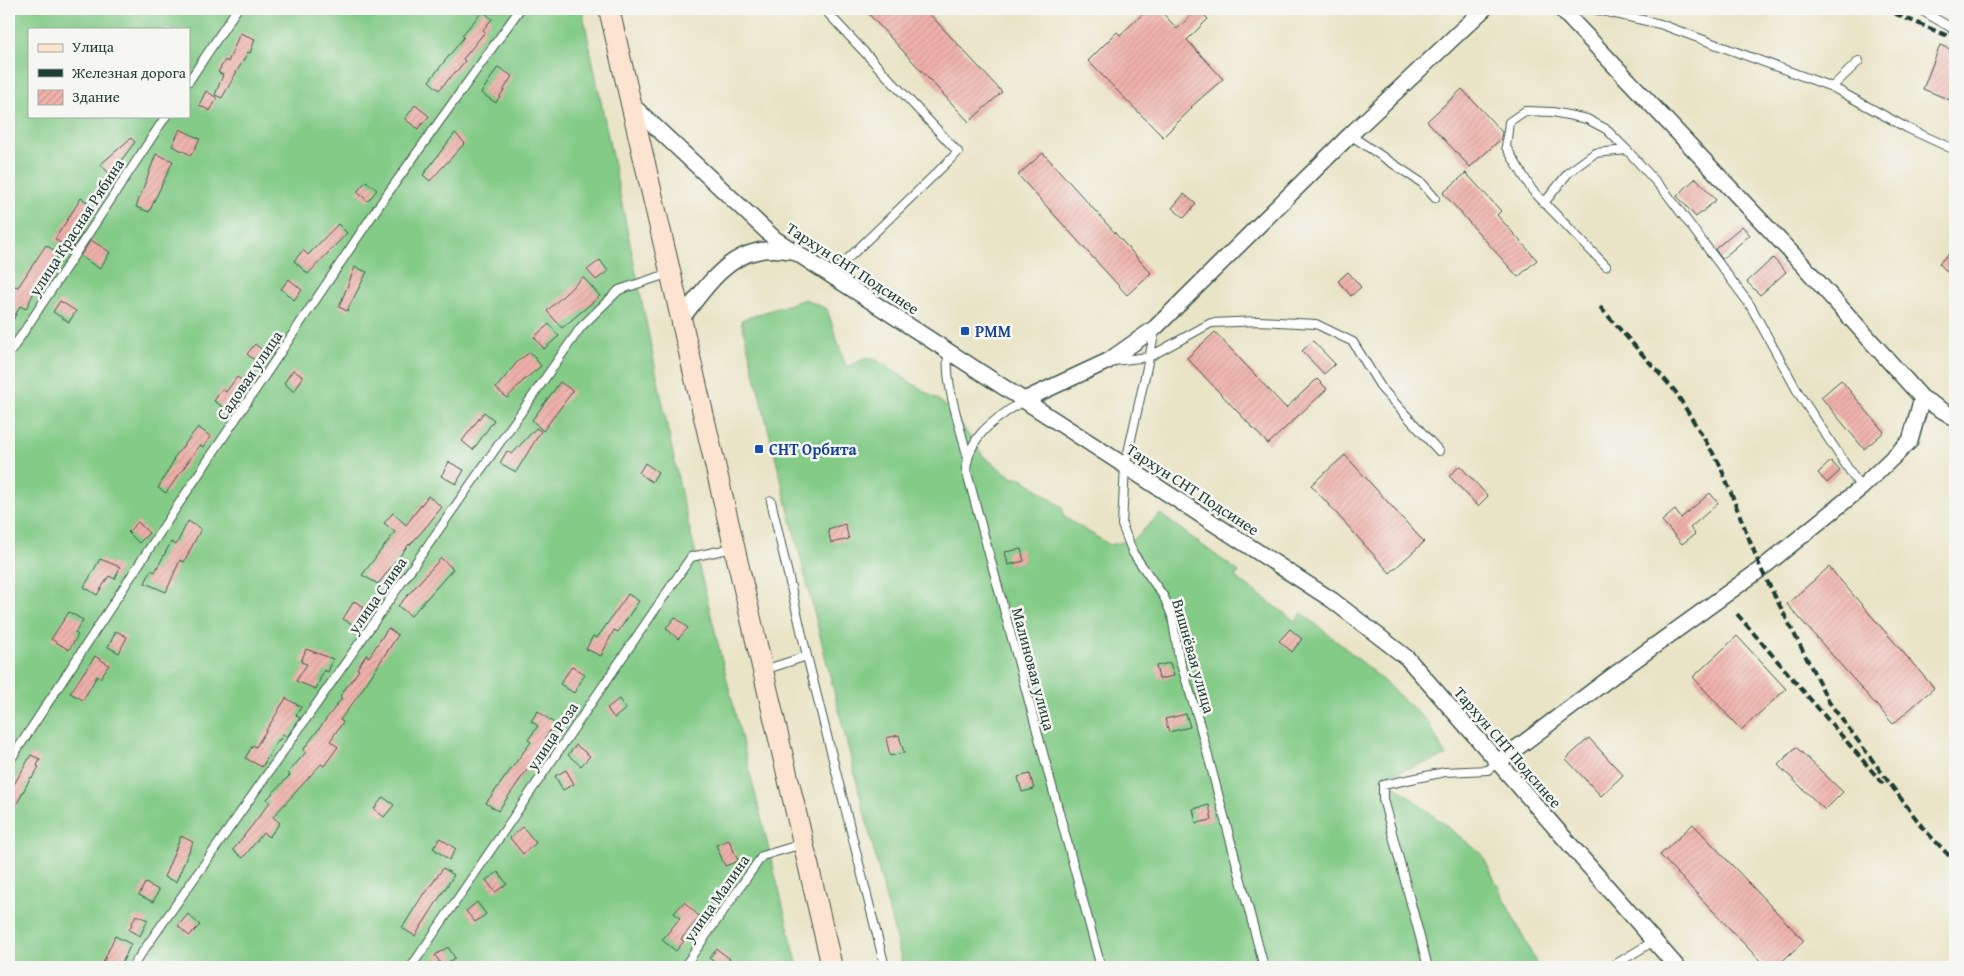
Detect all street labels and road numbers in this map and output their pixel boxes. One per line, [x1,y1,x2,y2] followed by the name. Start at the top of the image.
[22,153,130,301] street label: улица Красная Рябина
[782,216,924,320] street label: Тархун СНТ Подсинее
[210,325,288,425] street label: Садовая улица
[1122,437,1264,541] street label: Тархун СНТ Подсинее
[341,551,413,639] street label: улица Слива
[1166,596,1222,716] street label: Вишнёвая улица
[1006,605,1062,733] street label: Малиновая улица
[1448,681,1568,813] street label: Тархун СНТ Подсинее
[520,697,584,776] street label: улица Роза
[676,849,755,948] street label: улица Малина

